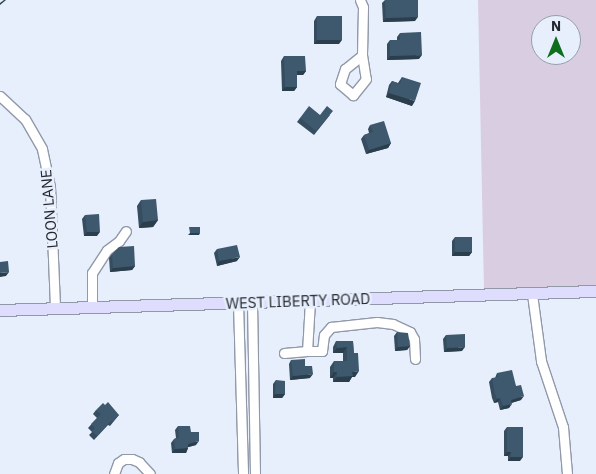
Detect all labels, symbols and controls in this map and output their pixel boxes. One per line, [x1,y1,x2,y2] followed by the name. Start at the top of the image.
[531,15,581,65] north arrow
[551,17,561,35] text: N
[37,169,61,249] street label: LOON LANE
[225,289,371,313] street label: WEST LIBERTY ROAD

